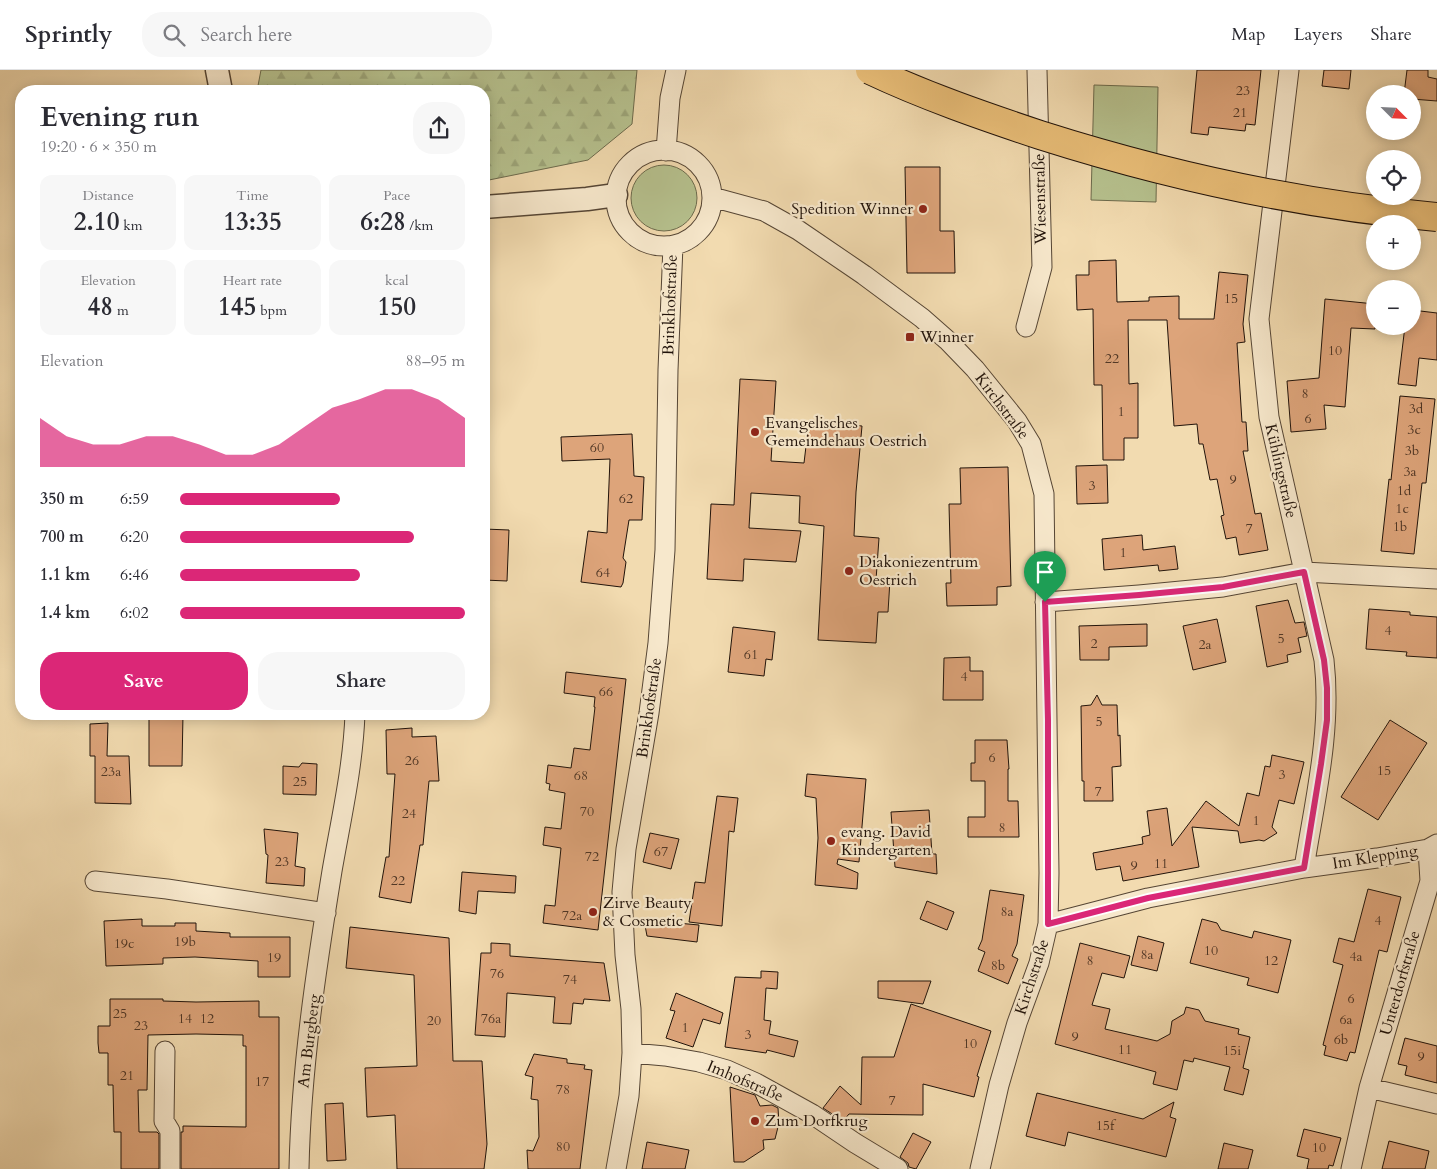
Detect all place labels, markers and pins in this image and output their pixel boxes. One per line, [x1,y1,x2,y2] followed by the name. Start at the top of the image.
[791,198,913,220] place label: Spedition Winner
[917,203,929,215] marker: Spedition Winner
[919,326,974,348] place label: Winner
[904,331,916,343] marker: Winner
[765,412,927,452] place label: Evangelisches Gemeindehaus Oestrich
[749,426,761,438] marker: Evangelisches Gemeindehaus Oestrich
[859,551,979,591] place label: Diakoniezentrum Oestrich
[1024,551,1066,602] pin
[843,565,855,577] marker: Diakoniezentrum Oestrich
[841,821,931,861] place label: evang. David Kindergarten
[825,835,837,847] marker: evang. David Kindergarten
[603,892,692,932] place label: Zirve Beauty & Cosmetic
[587,906,599,918] marker: Zirve Beauty & Cosmetic
[765,1110,868,1132] place label: Zum Dorfkrug
[749,1115,761,1127] marker: Zum Dorfkrug

